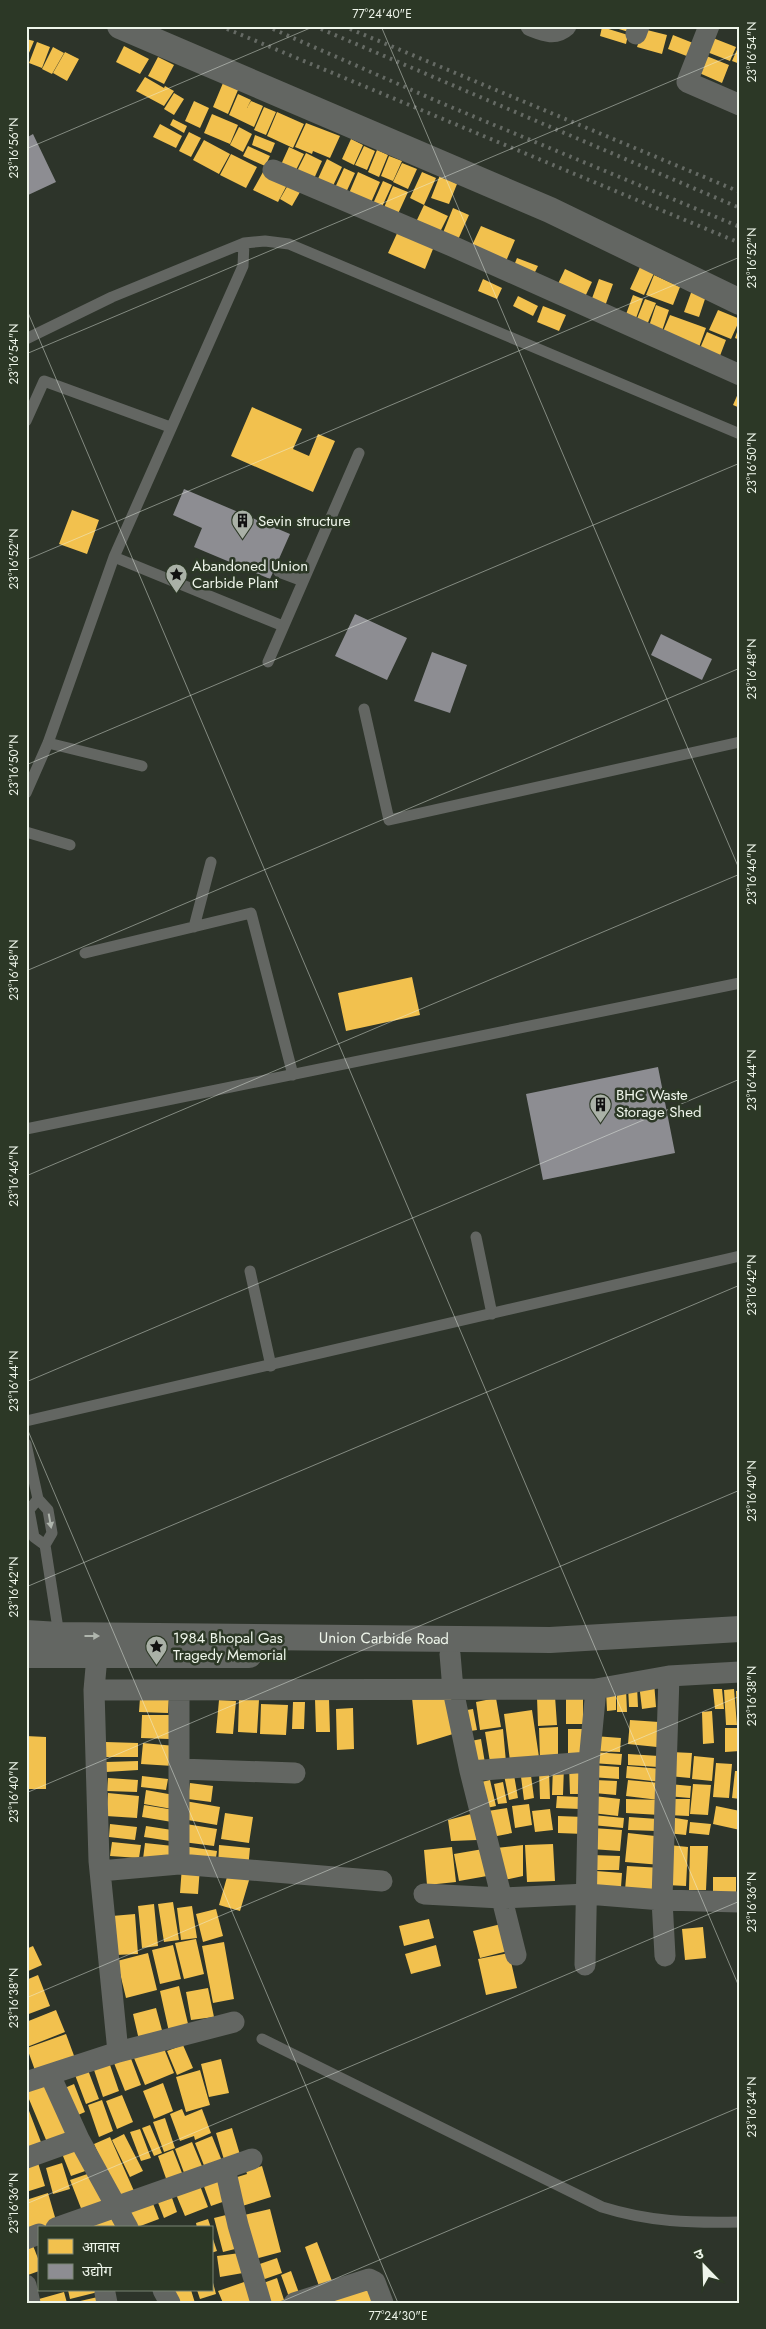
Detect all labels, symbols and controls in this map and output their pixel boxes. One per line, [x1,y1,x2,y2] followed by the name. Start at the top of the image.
[352,5,412,23] text: 77°24'40"E
[743,21,761,83] text: 23°16'54"N
[5,117,23,179] text: 23°16'56"N
[743,228,761,288] text: 23°16'52"N
[5,323,23,385] text: 23°16'54"N
[743,432,761,494] text: 23°16'50"N
[230,509,254,540] building icon: Sevin structure
[258,510,351,532] place label: Sevin structure
[5,529,23,589] text: 23°16'52"N
[192,555,308,594] place label: Abandoned Union Carbide Plant
[164,563,188,594] place icon: Abandoned Union Carbide Plant
[743,639,761,699] text: 23°16'48"N
[5,734,23,796] text: 23°16'50"N
[743,843,761,905] text: 23°16'46"N
[5,940,23,1000] text: 23°16'48"N
[743,1049,761,1111] text: 23°16'44"N
[616,1084,702,1123] place label: BHC Waste Storage Shed
[588,1092,612,1123] building icon: BHC Waste Storage Shed
[5,1145,23,1207] text: 23°16'46"N
[743,1254,761,1316] text: 23°16'42"N
[5,1350,23,1412] text: 23°16'44"N
[743,1460,761,1522] text: 23°16'40"N
[46,1513,54,1529] one-way arrow
[5,1556,23,1618] text: 23°16'42"N
[173,1627,287,1666] place label: 1984 Bhopal Gas Tragedy Memorial
[319,1627,449,1650] street label: Union Carbide Road
[85,1632,101,1640] one-way arrow
[145,1635,169,1666] place icon: 1984 Bhopal Gas Tragedy Memorial
[743,1666,761,1726] text: 23°16'38"N
[5,1761,23,1823] text: 23°16'40"N
[743,1872,761,1932] text: 23°16'36"N
[5,1968,23,2028] text: 23°16'38"N
[743,2077,761,2137] text: 23°16'34"N
[5,2173,23,2233] text: 23°16'36"N
[38,2226,212,2292] legend
[82,2236,121,2258] text: आवास
[678,2242,728,2292] north arrow
[691,2243,707,2265] text: उ
[82,2260,113,2282] text: उद्योग
[368,2307,428,2325] text: 77°24'30"E

